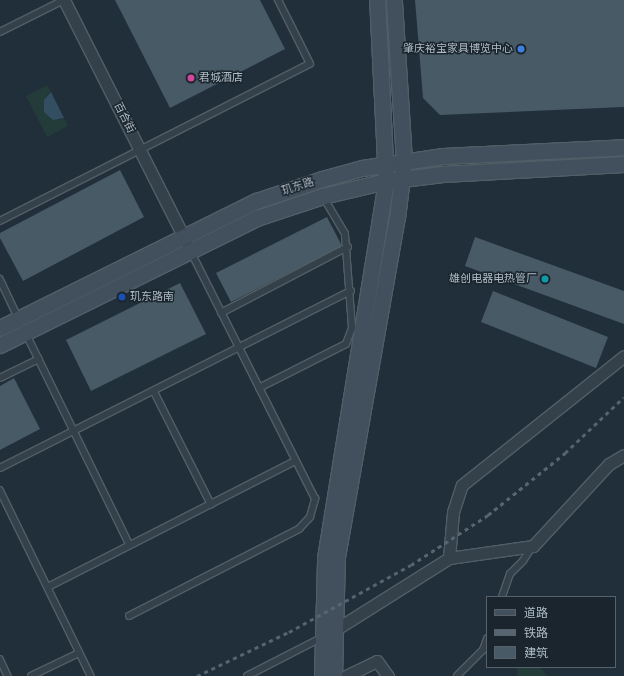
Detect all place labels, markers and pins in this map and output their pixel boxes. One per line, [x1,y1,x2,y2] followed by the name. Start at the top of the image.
[403,42,513,56] place label: 肇庆裕宝家具博览中心
[516,44,526,54] marker: 肇庆裕宝家具博览中心
[199,71,243,85] place label: 君城酒店
[186,73,196,83] marker: 君城酒店
[449,272,537,286] place label: 雄创电器电热管厂
[540,274,550,284] marker: 雄创电器电热管厂
[130,290,174,304] place label: 玑东路南
[117,292,127,302] marker: 玑东路南

